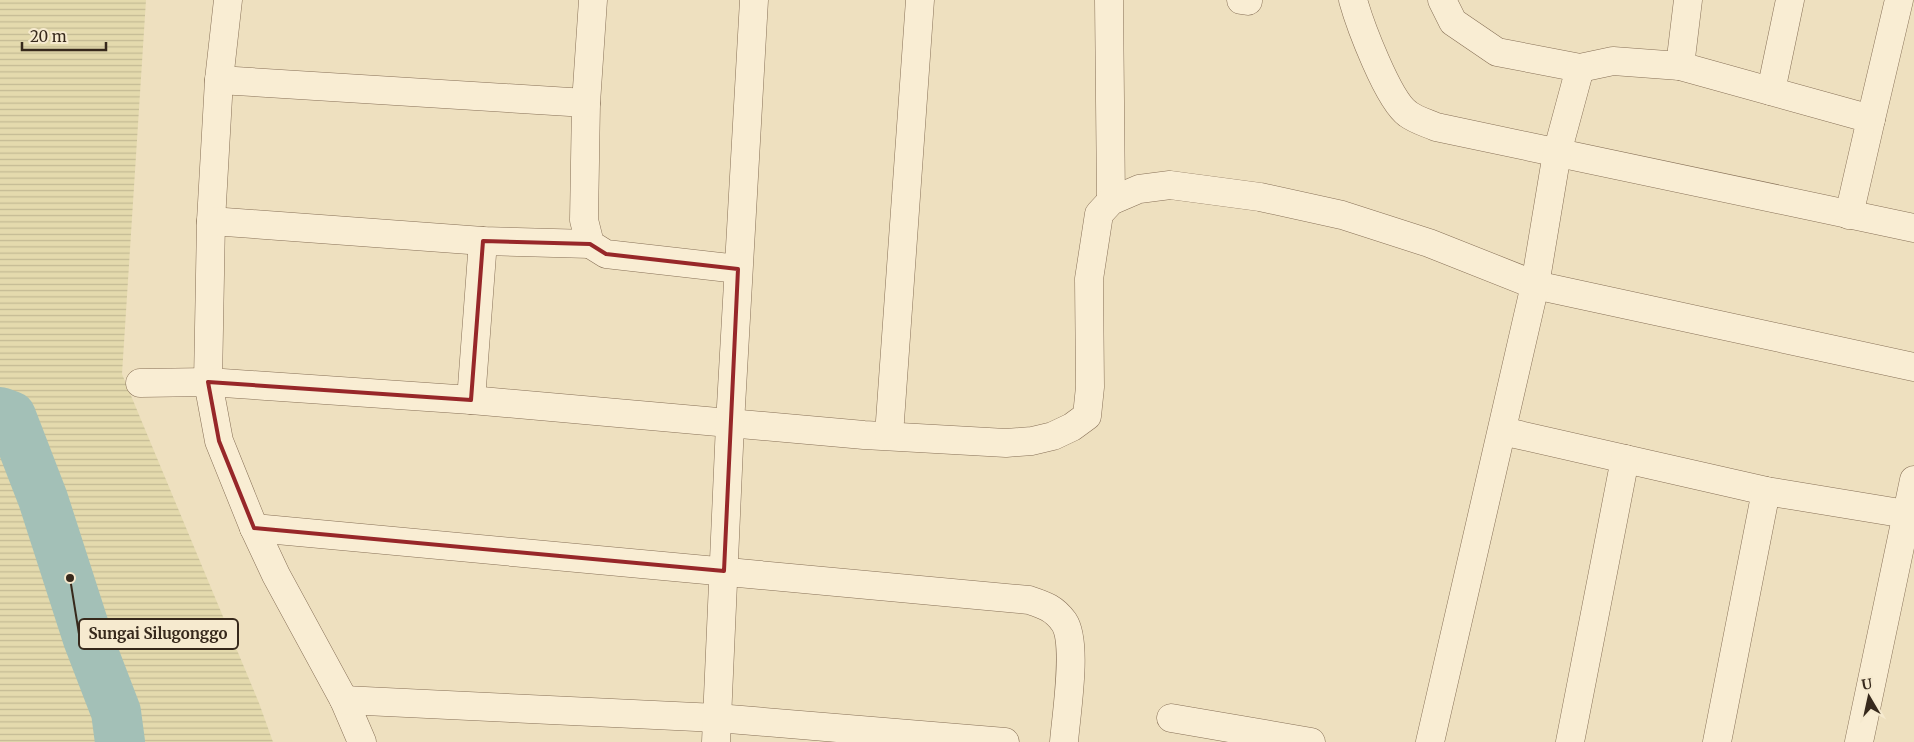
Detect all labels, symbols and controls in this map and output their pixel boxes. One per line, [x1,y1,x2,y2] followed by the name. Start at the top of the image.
[22,20,106,52] scale bar
[30,27,67,46] text: 20 m
[79,619,238,649] callout: Sungai Silugonggo
[89,624,227,643] text: Sungai Silugonggo
[1844,672,1894,722] north arrow
[1860,674,1874,694] text: U

